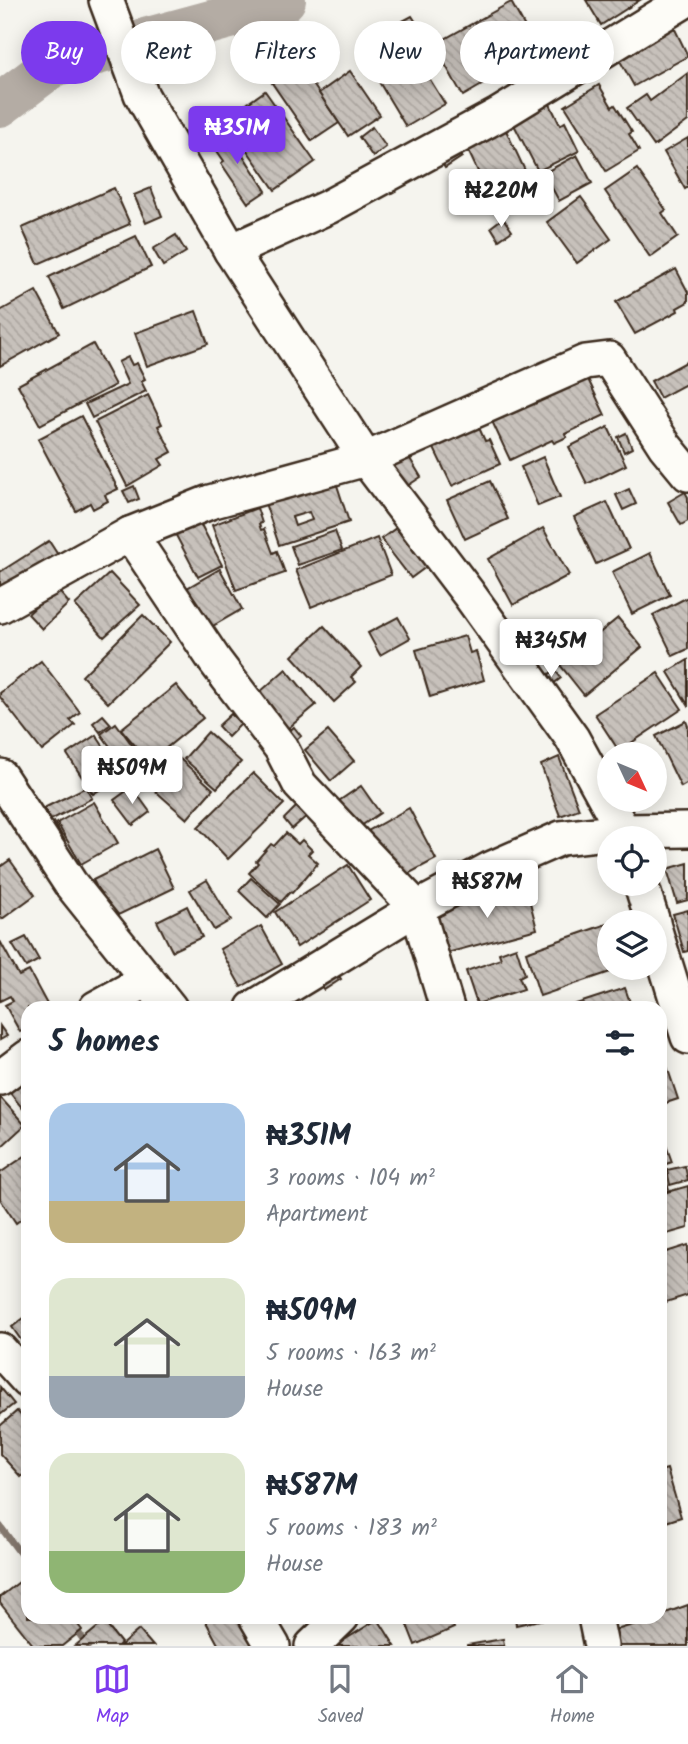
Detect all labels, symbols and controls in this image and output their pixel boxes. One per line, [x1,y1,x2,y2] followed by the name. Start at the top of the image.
[21,21,107,84] chip: Buy
[121,21,216,84] chip: Rent
[230,21,340,84] chip: Filters
[354,21,446,84] chip: New
[460,21,614,84] chip: Apartment
[188,106,286,166] pin: ₦351M
[204,111,270,147] text: ₦351M
[452,170,550,229] pin: ₦220M
[465,174,537,210] text: ₦220M
[502,620,600,679] pin: ₦345M
[516,624,586,660] text: ₦345M
[597,742,667,812] north arrow
[597,742,667,980] map controls
[83,746,181,806] pin: ₦509M
[97,751,167,787] text: ₦509M
[597,826,667,896] button: locate
[438,860,536,920] pin: ₦587M
[452,865,522,901] text: ₦587M
[597,910,667,980] button: layers
[49,1019,160,1067] text: 5 homes
[601,1024,639,1062] icon: filters
[266,1113,351,1161] text: ₦351M
[105,1131,189,1215] icon: home
[266,1161,435,1197] text: 3 rooms · 104 m²
[266,1197,368,1233] text: Apartment
[266,1288,356,1336] text: ₦509M
[105,1306,189,1390] icon: home
[266,1336,436,1372] text: 5 rooms · 163 m²
[266,1372,323,1408] text: House
[266,1463,357,1511] text: ₦587M
[105,1481,189,1565] icon: home
[266,1511,437,1547] text: 5 rooms · 183 m²
[266,1547,323,1583] text: House
[93,1660,131,1732] tab: Map
[318,1660,363,1732] tab: Saved
[550,1660,595,1732] tab: Home

